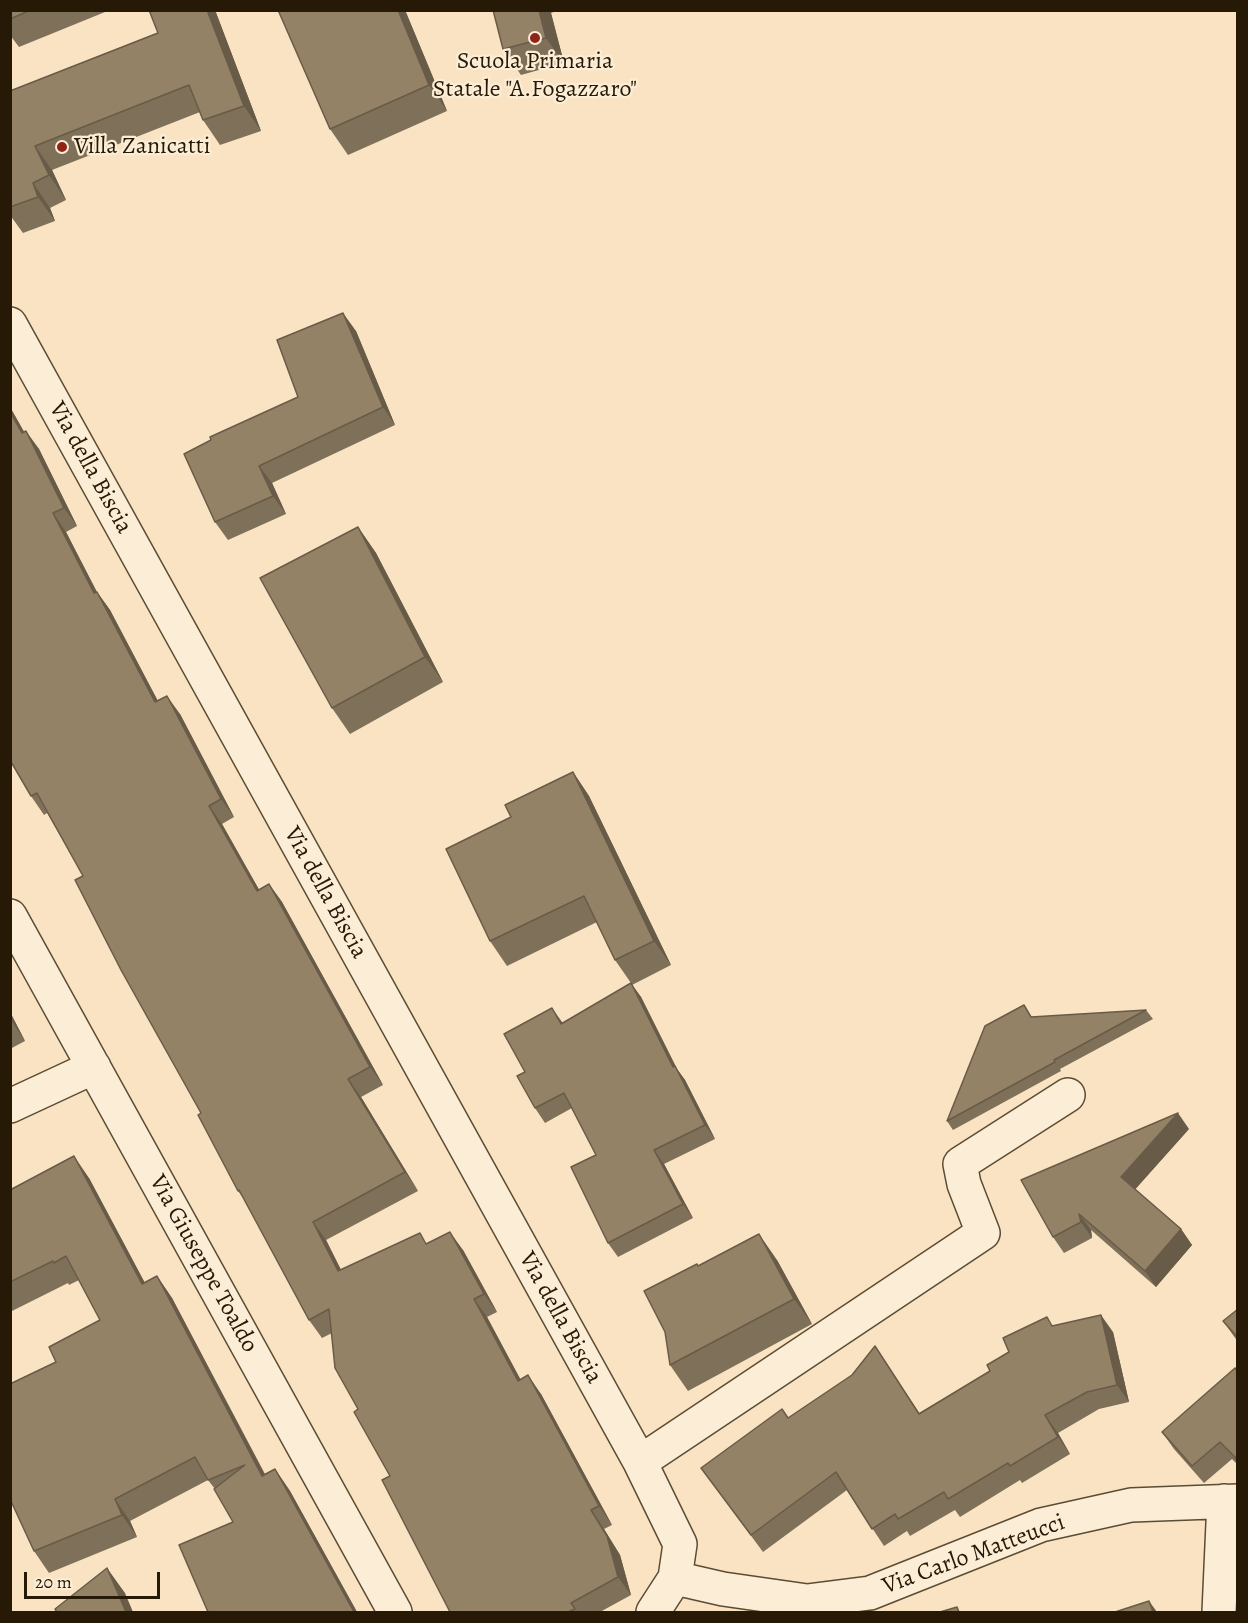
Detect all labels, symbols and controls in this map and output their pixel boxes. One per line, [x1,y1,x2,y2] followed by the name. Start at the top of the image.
[528,31,542,45] marker: Scuola Primaria Statale "A.Fogazzaro"
[433,48,637,104] place label: Scuola Primaria Statale "A.Fogazzaro"
[74,133,211,161] place label: Villa Zanicatti
[55,140,69,154] marker: Villa Zanicatti
[42,397,138,539] street label: Via della Biscia
[277,822,373,964] street label: Via della Biscia
[142,1170,264,1358] street label: Via Giuseppe Toaldo
[512,1247,608,1389] street label: Via della Biscia
[879,1509,1069,1601] street label: Via Carlo Matteucci
[27,1560,164,1598] scale bar
[35,1570,72,1594] text: 20 m

